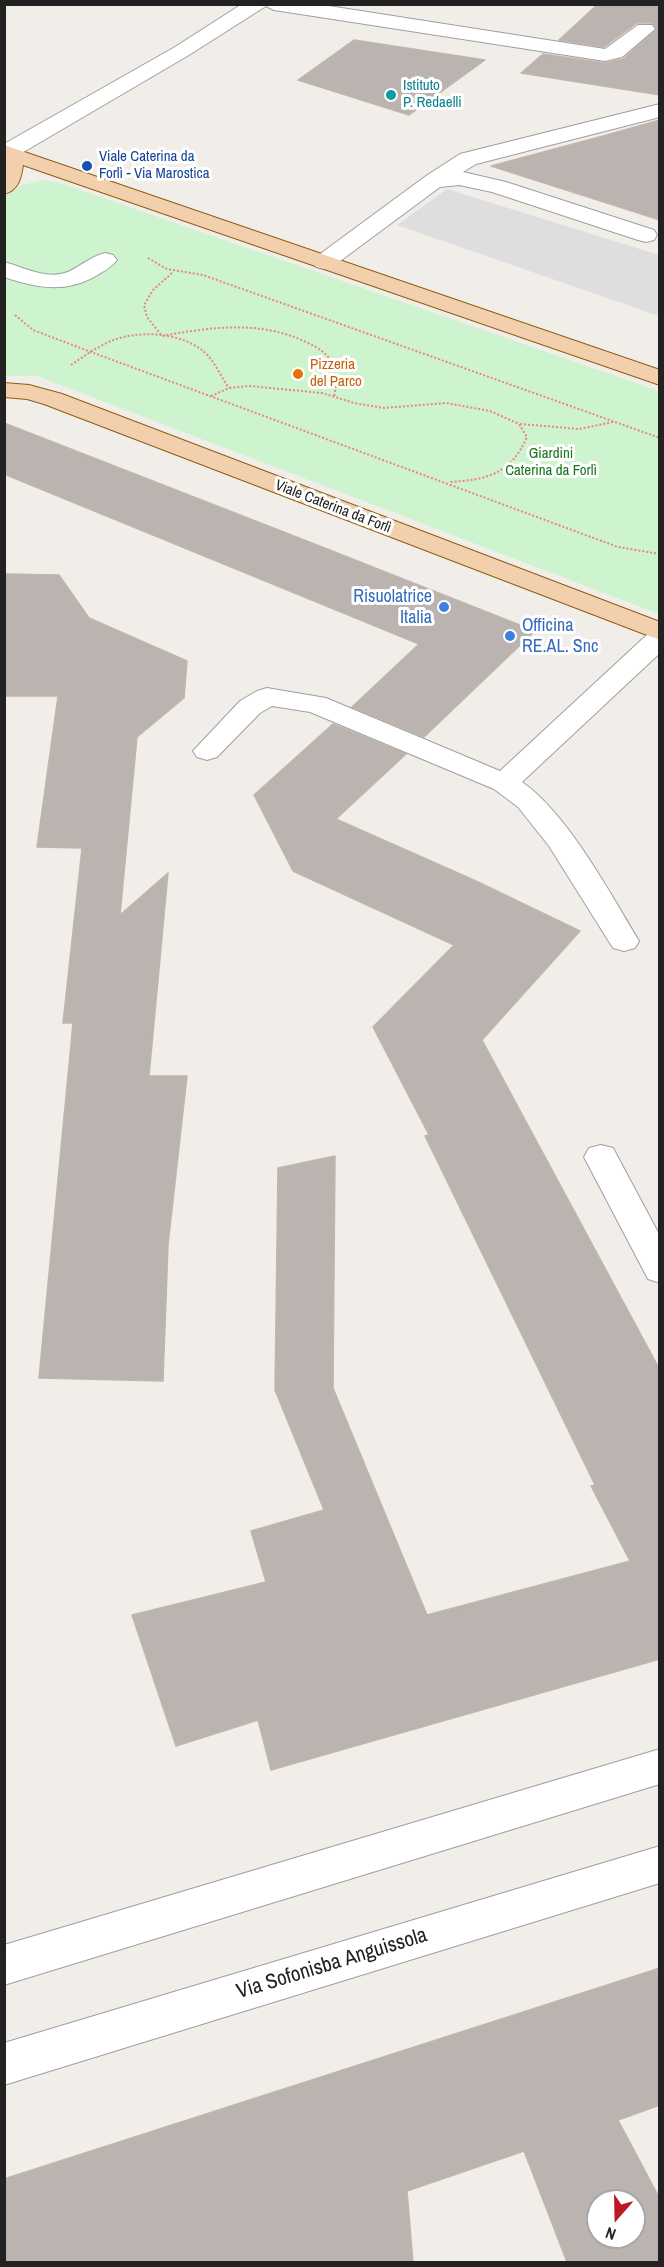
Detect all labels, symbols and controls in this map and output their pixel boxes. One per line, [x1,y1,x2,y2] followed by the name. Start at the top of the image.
[403,77,462,112] place label: Istituto P. Redaelli
[384,88,398,102] marker: Istituto P. Redaelli
[99,148,210,183] place label: Viale Caterina da Forlì - Via Marostica
[80,159,94,173] marker: Viale Caterina da Forlì - Via Marostica
[310,356,362,391] place label: Pizzeria del Parco
[291,367,305,381] marker: Pizzeria del Parco
[505,445,597,480] park label: Giardini Caterina da Forlì
[272,477,394,537] street label: Viale Caterina da Forlì
[353,586,432,628] place label: Risuolatrice Italia
[437,600,451,614] marker: Risuolatrice Italia
[522,615,598,658] place label: Officina RE.AL. Snc
[503,629,517,643] marker: Officina RE.AL. Snc
[234,1923,430,2005] street label: Via Sofonisba Anguissola
[586,2189,646,2249] north arrow
[602,2222,619,2246] text: N

